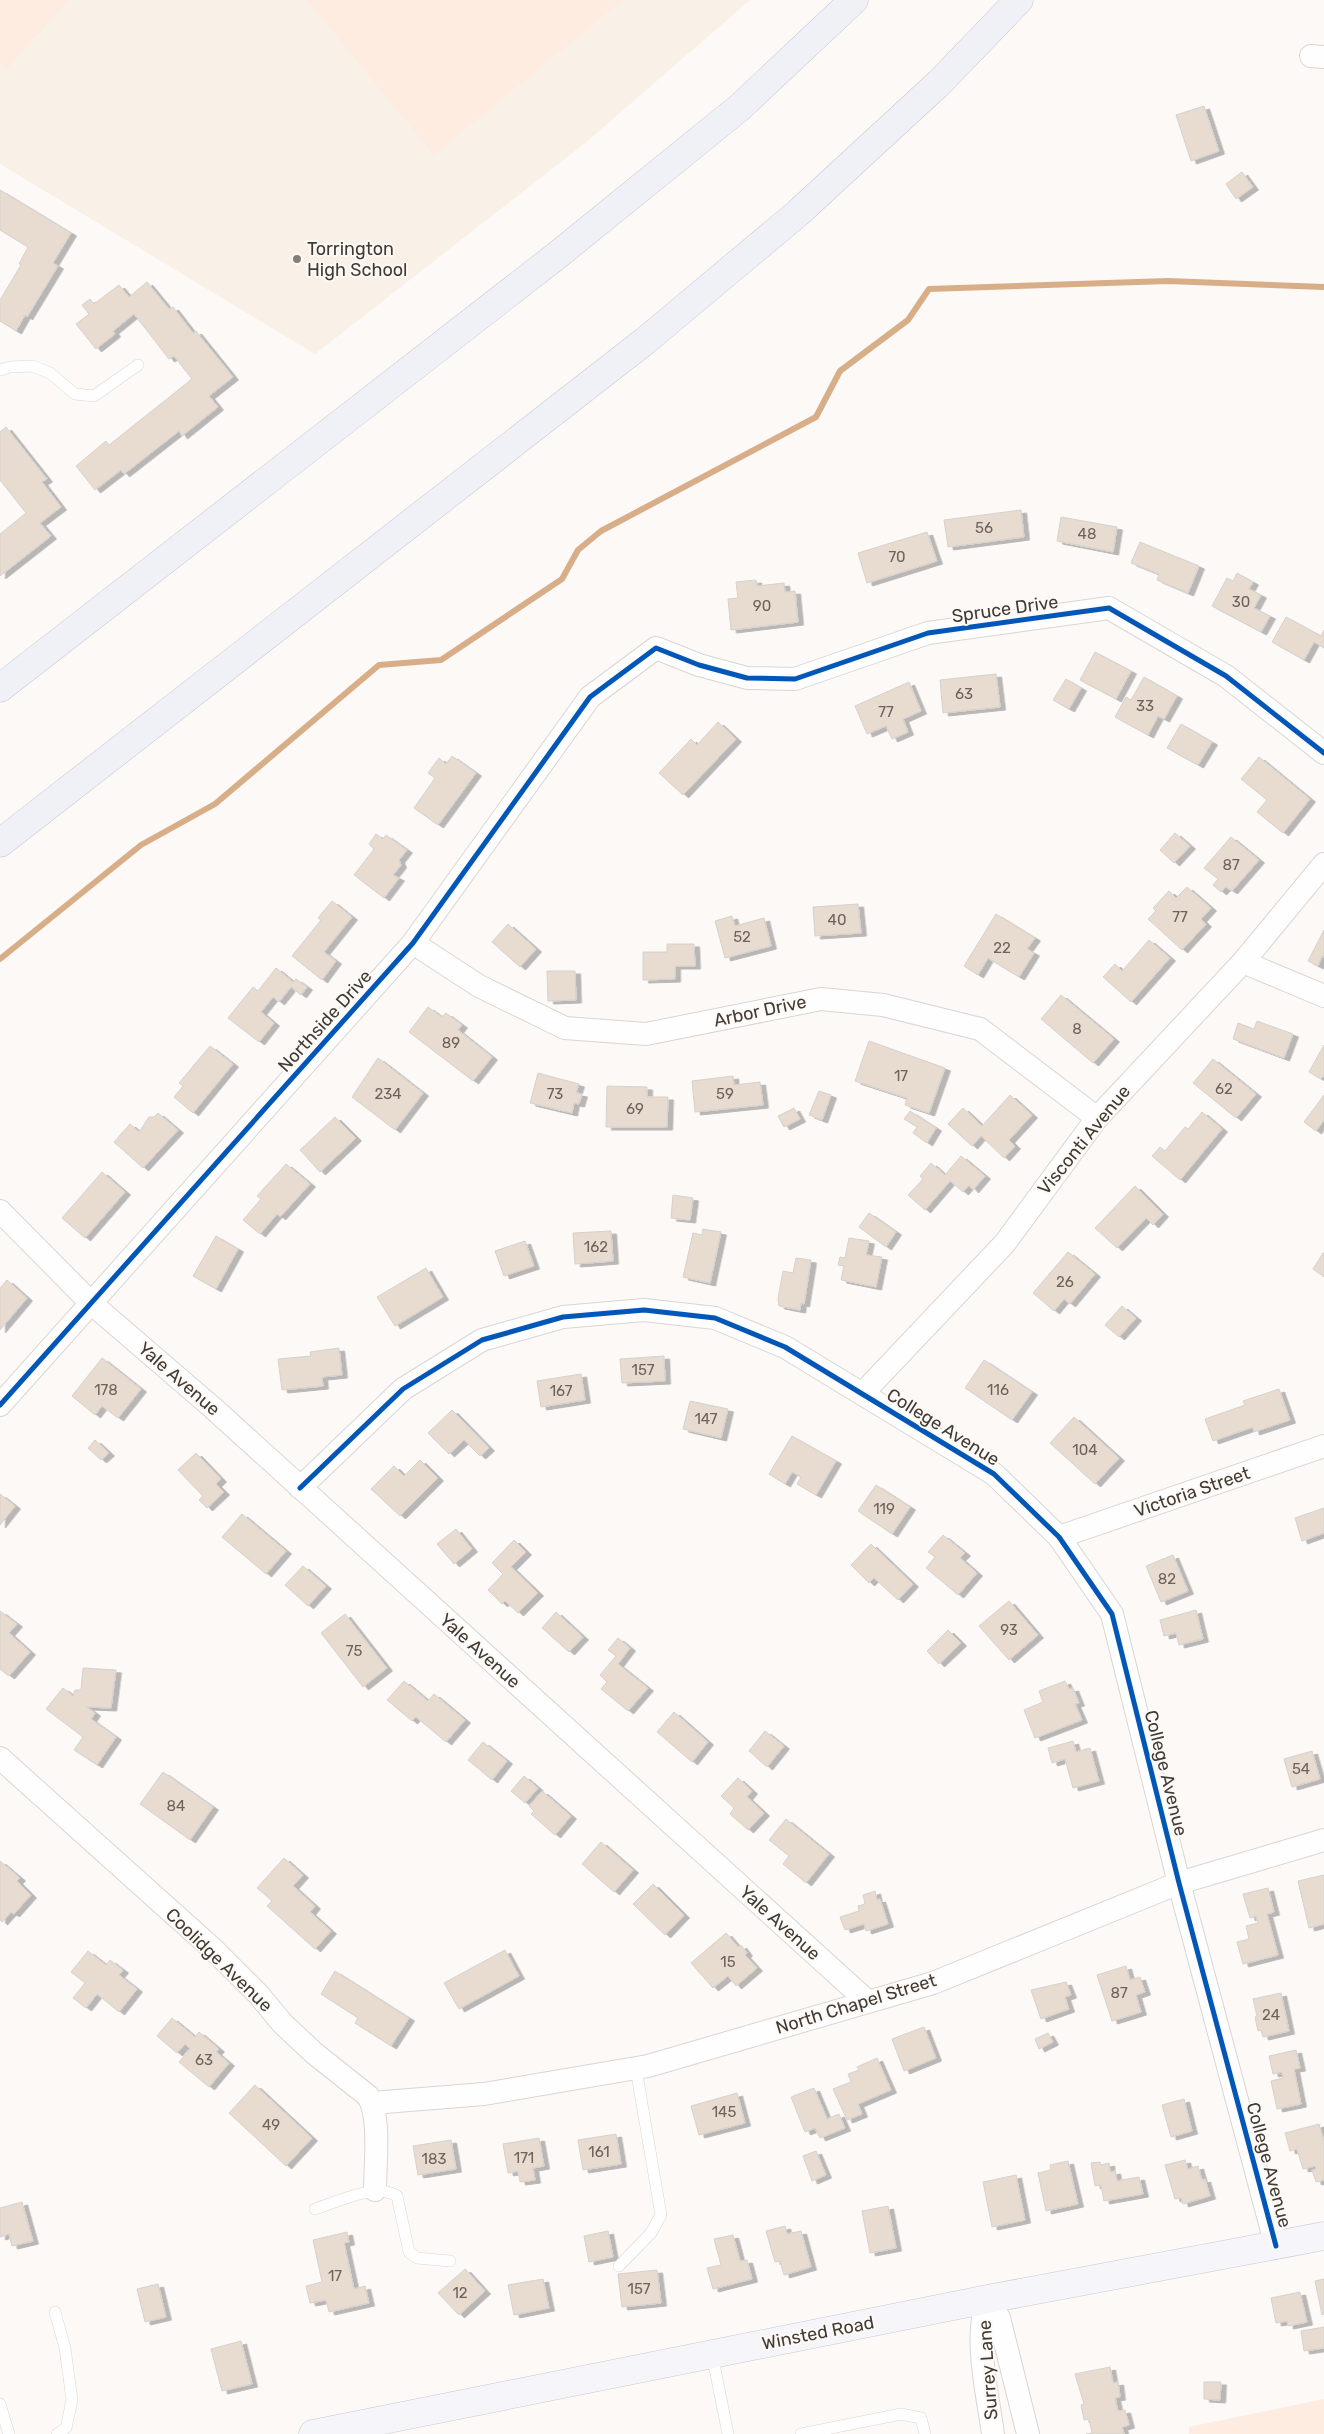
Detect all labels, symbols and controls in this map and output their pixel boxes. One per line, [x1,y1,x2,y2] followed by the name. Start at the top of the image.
[307,238,407,281] place label: Torrington High School
[291,253,303,265] marker: Torrington High School
[975,519,993,537] house number: 56
[1078,525,1096,543] house number: 48
[888,548,906,566] house number: 70
[950,591,1060,627] street label: Spruce Drive
[1232,593,1250,611] house number: 30
[753,597,771,615] house number: 90
[955,685,973,703] house number: 63
[1136,697,1154,715] house number: 33
[878,703,894,721] house number: 77
[1222,856,1240,874] house number: 87
[1172,908,1188,926] house number: 77
[828,911,846,929] house number: 40
[733,928,751,946] house number: 52
[993,939,1011,957] house number: 22
[273,965,377,1077] street label: Northside Drive
[712,990,808,1032] street label: Arbor Drive
[1072,1020,1082,1038] house number: 8
[442,1034,460,1052] house number: 89
[894,1067,908,1085] house number: 17
[1215,1080,1233,1098] house number: 62
[1033,1081,1135,1199] street label: Visconti Avenue
[374,1085,402,1103] house number: 234
[547,1085,563,1103] house number: 73
[716,1085,734,1103] house number: 59
[626,1100,644,1118] house number: 69
[584,1238,608,1256] house number: 162
[1056,1273,1074,1291] house number: 26
[134,1337,224,1421] street label: Yale Avenue
[631,1361,655,1379] house number: 157
[94,1381,118,1399] house number: 178
[987,1381,1009,1399] house number: 116
[550,1382,573,1400] house number: 167
[882,1384,1004,1470] street label: College Avenue
[694,1410,718,1428] house number: 147
[1072,1441,1098,1459] house number: 104
[1131,1462,1253,1522] street label: Victoria Street
[873,1500,895,1518] house number: 119
[1158,1570,1176,1588] house number: 82
[435,1609,525,1693] street label: Yale Avenue
[1000,1621,1018,1639] house number: 93
[346,1642,362,1660] house number: 75
[1140,1708,1192,1838] street label: College Avenue
[1292,1760,1310,1778] house number: 54
[167,1797,185,1815] house number: 84
[735,1881,825,1965] street label: Yale Avenue
[161,1903,277,2017] street label: Coolidge Avenue
[720,1953,736,1971] house number: 15
[773,1969,939,2039] street label: North Chapel Street
[1110,1984,1128,2002] house number: 87
[1262,2006,1280,2024] house number: 24
[195,2051,213,2069] house number: 63
[1242,2100,1296,2230] street label: College Avenue
[712,2103,736,2121] house number: 145
[262,2116,280,2134] house number: 49
[588,2143,610,2161] house number: 161
[514,2149,534,2167] house number: 171
[422,2150,446,2168] house number: 183
[328,2267,342,2285] house number: 17
[627,2280,651,2298] house number: 157
[452,2284,468,2302] house number: 12
[760,2311,876,2355] street label: Winsted Road
[974,2319,1002,2421] street label: Surrey Lane

